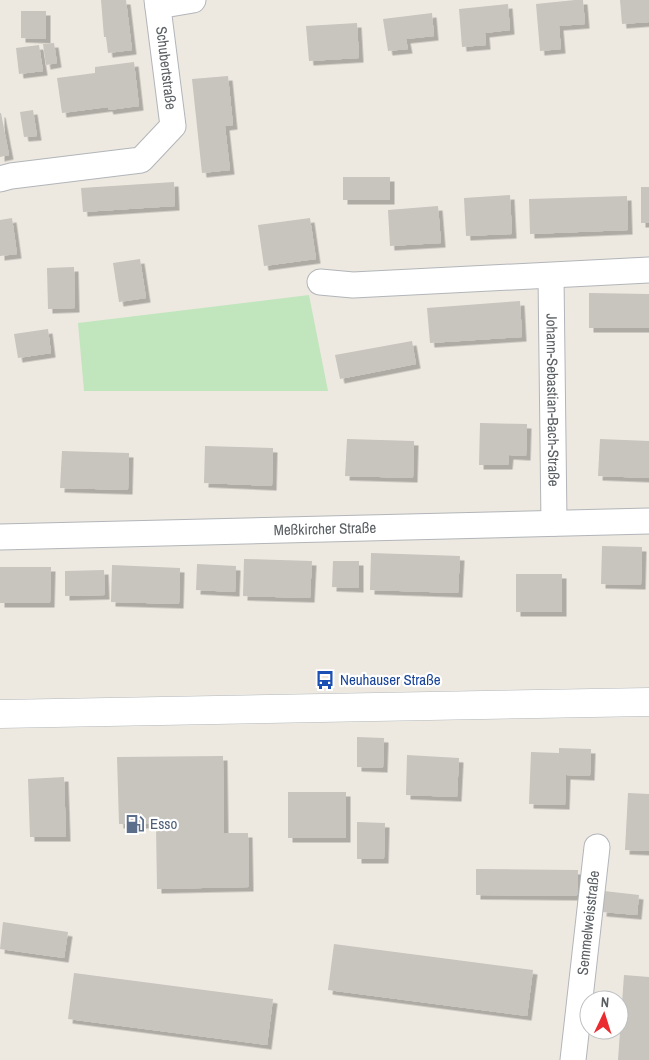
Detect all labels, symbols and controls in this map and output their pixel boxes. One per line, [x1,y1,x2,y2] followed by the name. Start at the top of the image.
[151,25,182,111] street label: Schubertstraße
[541,313,565,487] street label: Johann-Sebastian-Bach-Straße
[273,517,377,540] street label: Meßkircher Straße
[314,669,336,691] bus stop icon: Neuhauser Straße
[340,669,441,690] place label: Neuhauser Straße
[124,813,146,835] fuel station icon: Esso
[150,813,178,834] place label: Esso
[572,869,604,976] street label: Semmelweisstraße
[579,990,629,1040] north arrow
[600,993,610,1011] text: N

